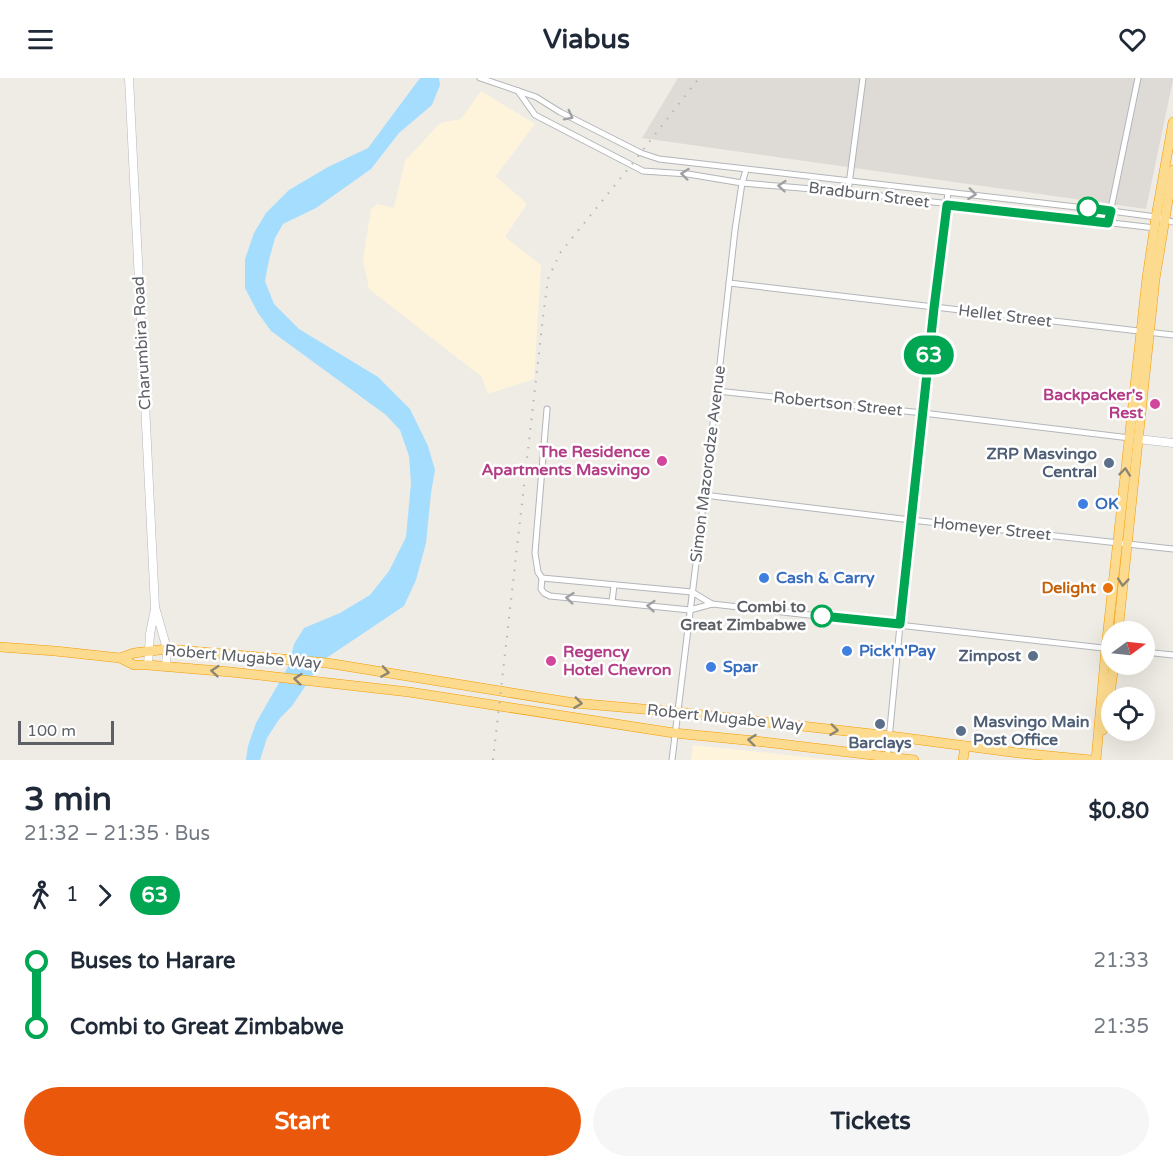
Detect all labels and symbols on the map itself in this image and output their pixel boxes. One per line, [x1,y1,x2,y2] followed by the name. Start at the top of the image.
[563,109,574,121] one-way arrow
[680,168,689,181] one-way arrow
[807,178,931,212] street label: Bradburn Street
[777,180,786,193] one-way arrow
[967,188,976,200] one-way arrow
[1077,197,1099,219] unlabelled marker
[129,276,155,410] street label: Charumbira Road
[957,300,1053,332] street label: Hellet Street
[902,336,956,374] line badge: 63
[686,364,730,564] street label: Simon Mazorodze Avenue
[1043,385,1144,423] place label: Backpacker's Rest
[773,387,903,421] street label: Robertson Street
[1148,397,1162,411] marker: Backpacker's Rest
[481,442,650,480] place label: The Residence Apartments Masvingo
[986,444,1097,482] place label: ZRP Masvingo Central
[655,454,669,468] marker: The Residence Apartments Masvingo
[1102,456,1116,470] marker: ZRP Masvingo Central
[1118,467,1131,477] one-way arrow
[1095,494,1119,514] place label: OK
[1076,497,1090,511] marker: OK
[932,513,1052,545] street label: Homeyer Street
[776,568,875,588] place label: Cash & Carry
[757,571,771,585] marker: Cash & Carry
[1042,578,1097,598] place label: Delight
[1117,578,1130,587] one-way arrow
[1101,581,1115,595] marker: Delight
[565,592,574,605] one-way arrow
[680,597,806,635] place label: Combi to Great Zimbabwe
[646,600,655,613] one-way arrow
[811,605,833,627] marker: Combi to Great Zimbabwe
[1101,621,1155,675] north arrow
[164,640,322,674] street label: Robert Mugabe Way
[859,641,936,661] place label: Pick'n'Pay
[563,642,671,680] place label: Regency Hotel Chevron
[840,644,854,658] marker: Pick'n'Pay
[959,646,1022,666] place label: Zimpost
[1026,649,1040,663] marker: Zimpost
[544,654,558,668] marker: Regency Hotel Chevron
[723,657,759,677] place label: Spar
[704,660,718,674] marker: Spar
[210,665,219,678] one-way arrow
[380,666,390,678] one-way arrow
[294,673,303,686] one-way arrow
[573,696,582,709] one-way arrow
[646,700,805,736] street label: Robert Mugabe Way
[973,712,1089,750] place label: Masvingo Main Post Office
[873,717,887,731] marker: Barclays
[18,718,114,746] scale bar
[830,723,839,736] one-way arrow
[954,724,968,738] marker: Masvingo Main Post Office
[848,733,912,753] place label: Barclays
[747,735,756,747] one-way arrow

